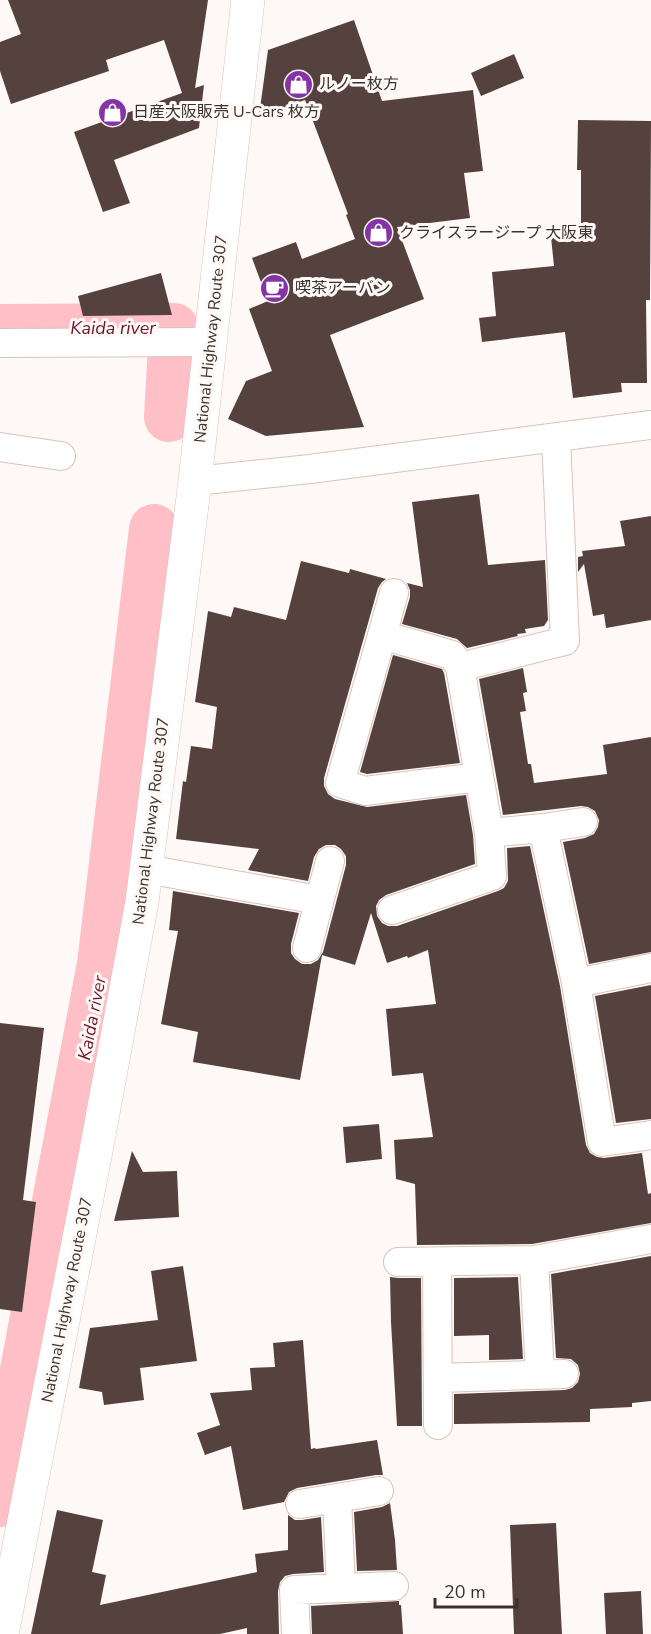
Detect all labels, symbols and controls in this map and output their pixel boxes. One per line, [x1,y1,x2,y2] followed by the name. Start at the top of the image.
[282,68,314,100] shop icon: ルノー枚方
[319,73,399,95] place label: ルノー枚方
[96,96,128,128] shop icon: 日産大阪販売 U-Cars 枚方
[133,101,320,123] place label: 日産大阪販売 U-Cars 枚方
[362,217,394,249] shop icon: クライスラージープ 大阪東
[399,222,593,244] place label: クライスラージープ 大阪東
[189,234,233,444] street label: National Highway Route 307
[258,272,290,304] cafe icon: 喫茶アーバン
[295,277,391,299] place label: 喫茶アーバン
[70,316,156,340] water label: Kaida river
[127,716,175,926] street label: National Highway Route 307
[72,973,112,1062] water label: Kaida river
[36,1196,98,1404] street label: National Highway Route 307
[435,1571,518,1609] scale bar
[444,1580,486,1604] text: 20 m

